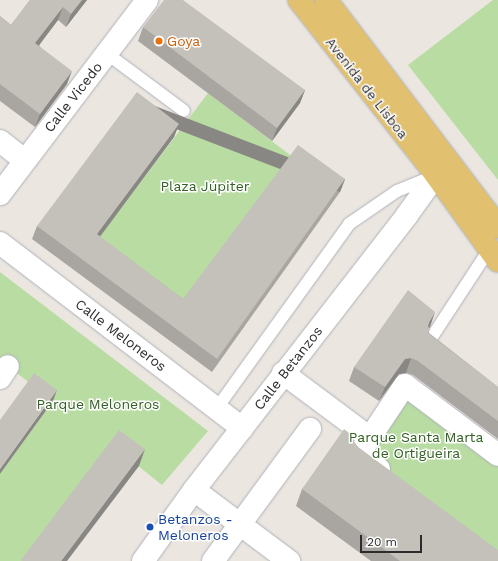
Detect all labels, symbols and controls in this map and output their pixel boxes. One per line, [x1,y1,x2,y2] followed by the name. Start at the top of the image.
[167,33,200,49] place label: Goya
[322,34,412,142] street label: Avenida de Lisboa
[154,36,164,46] marker: Goya
[40,58,106,136] street label: Calle Vicedo
[160,178,250,194] park label: Plaza Júpiter
[72,295,170,375] street label: Calle Meloneros
[250,323,326,413] street label: Calle Betanzos
[37,396,159,412] park label: Parque Meloneros
[349,429,483,462] park label: Parque Santa Marta de Ortigueira
[158,511,233,544] place label: Betanzos - Meloneros
[145,522,155,532] marker: Betanzos - Meloneros
[362,527,424,553] scale bar
[367,535,397,549] text: 20 m

